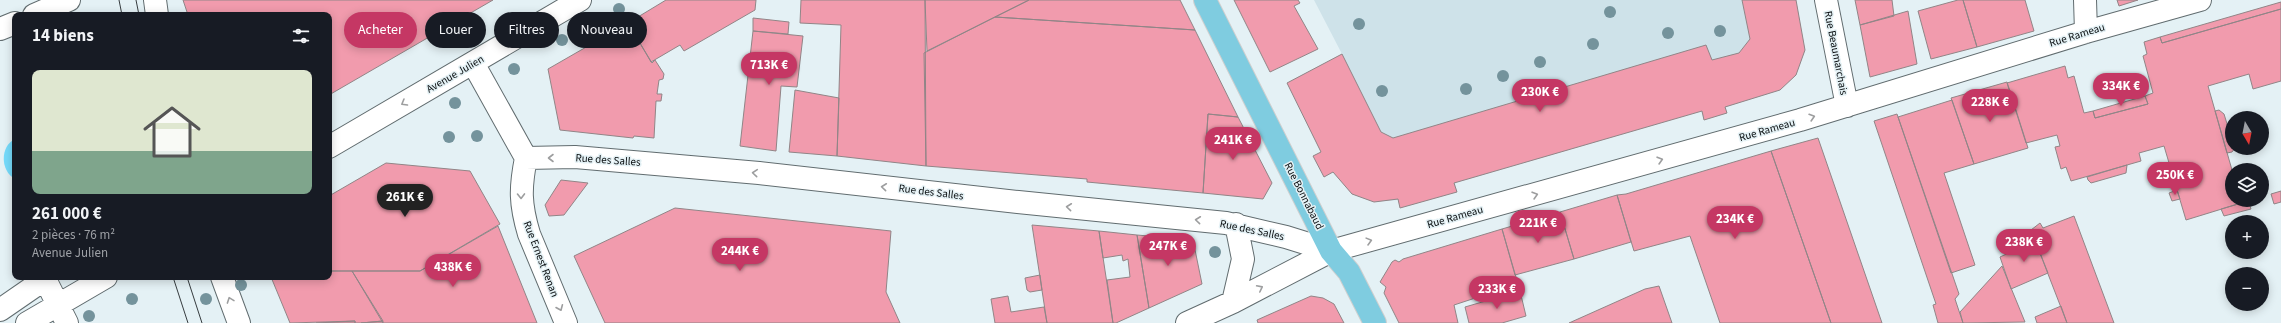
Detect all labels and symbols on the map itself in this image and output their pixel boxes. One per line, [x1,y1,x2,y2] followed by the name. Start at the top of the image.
[1820,10,1852,97] street label: Rue Beaumarchais
[2047,19,2107,51] street label: Rue Rameau
[423,51,487,97] street label: Avenue Julien
[736,52,802,86] pin: 713K €
[2088,73,2154,107] pin: 334K €
[1507,79,1573,113] pin: 230K €
[1957,89,2023,123] pin: 228K €
[401,98,408,105] one-way arrow
[2225,111,2269,155] north arrow
[1808,113,1815,122] one-way arrow
[1737,115,1797,145] street label: Rue Rameau
[1200,127,1266,161] pin: 241K €
[575,150,642,170] street label: Rue des Salles
[548,154,554,162] one-way arrow
[1656,156,1663,165] one-way arrow
[1281,160,1327,232] street label: Rue Bonnabaud
[2142,162,2208,196] pin: 250K €
[752,168,758,177] one-way arrow
[898,181,965,203] street label: Rue des Salles
[881,183,887,192] one-way arrow
[372,184,438,218] pin: 261K €
[1531,191,1538,200] one-way arrow
[517,193,525,199] one-way arrow
[1425,202,1485,232] street label: Rue Rameau
[1066,203,1072,212] one-way arrow
[1702,206,1768,240] pin: 234K €
[1505,210,1571,244] pin: 221K €
[1195,216,1201,225] one-way arrow
[1218,216,1286,244] street label: Rue des Salles
[520,219,562,299] street label: Rue Ernest Renan
[1991,229,2057,263] pin: 238K €
[1135,233,1201,267] pin: 247K €
[1365,237,1372,246] one-way arrow
[707,238,773,272] pin: 244K €
[420,254,486,288] pin: 438K €
[1464,276,1530,310] pin: 233K €
[1256,286,1263,293] one-way arrow
[227,297,235,304] one-way arrow
[555,304,563,312] one-way arrow

